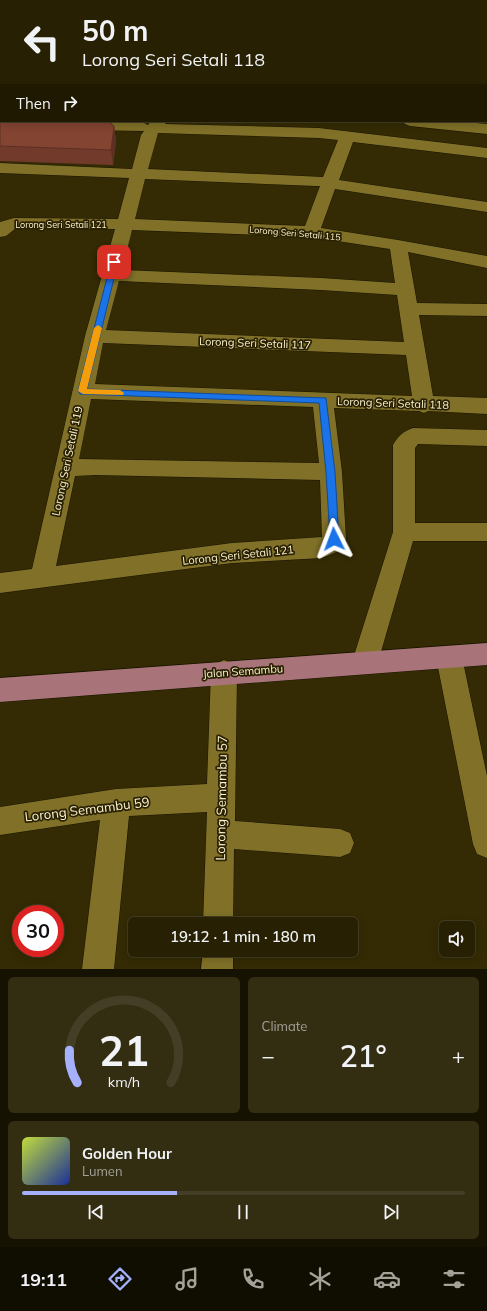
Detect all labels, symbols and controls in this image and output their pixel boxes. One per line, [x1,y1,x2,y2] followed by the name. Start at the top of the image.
[82,13,148,48] text: 50 m
[16,16,68,68] icon: left
[82,48,265,71] text: Lorong Seri Setali 118
[59,92,81,114] icon: right
[16,94,51,113] text: Then
[15,219,107,230] street label: Lorong Seri Setali 121
[249,224,342,243] street label: Lorong Seri Setali 115
[97,245,131,279] pin
[103,251,125,273] icon: arrive
[199,334,311,352] street label: Lorong Seri Setali 117
[337,394,450,412] street label: Lorong Seri Setali 118
[49,405,85,517] street label: Lorong Seri Setali 119
[313,518,355,560] position arrow
[182,542,294,568] street label: Lorong Seri Setali 121
[202,661,284,681] street label: Jalan Semambu
[212,735,230,861] street label: Lorong Semambu 57
[24,793,150,825] street label: Lorong Semambu 59
[12,905,64,957] speed limit sign: 30
[439,921,475,957] map controls
[439,921,475,957] button: sound
[170,927,316,946] text: 19:12 · 1 min · 180 m
[262,1018,307,1034] text: Climate
[99,1024,149,1076] text: 21
[340,1037,387,1075] text: 21°
[262,1042,275,1070] text: −
[452,1042,465,1070] text: +
[108,1073,140,1091] text: km/h
[82,1144,172,1163] text: Golden Hour
[82,1163,123,1179] text: Lumen
[85,1201,107,1223] icon: previous
[232,1201,254,1223] icon: pause
[380,1201,402,1223] icon: next
[106,1265,134,1293] icon: directions
[173,1265,201,1293] icon: music
[239,1265,267,1293] icon: phone
[306,1265,334,1293] icon: climate
[373,1265,401,1293] icon: car
[440,1265,468,1293] icon: filters
[19,1268,67,1291] text: 19:11

